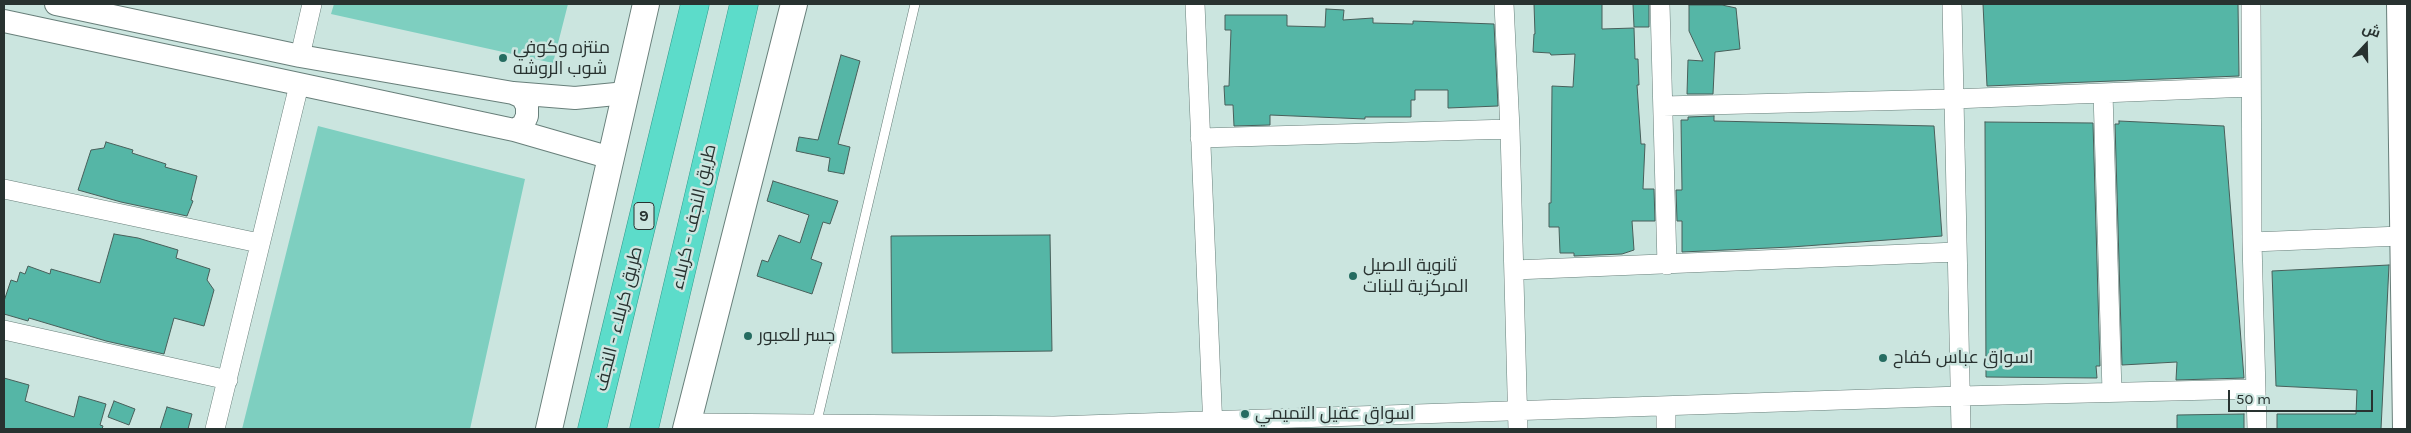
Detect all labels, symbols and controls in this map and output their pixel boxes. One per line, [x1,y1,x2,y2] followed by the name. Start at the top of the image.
[2360,19,2383,42] text: ش
[2341,20,2391,70] north arrow
[513,37,610,80] place label: منتزه وكوفي شوب الروشه
[497,52,509,64] marker: منتزه وكوفي شوب الروشه
[667,142,721,292] street label: طريق النجف - کربلاء
[634,202,654,230] road number: 9
[591,244,647,394] street label: طريق کربلاء - النجف
[1363,255,1469,298] place label: ثانوية الاصيل المركزية للبنات
[1347,270,1359,282] marker: ثانوية الاصيل المركزية للبنات
[758,325,835,347] place label: جسر للعبور
[742,330,754,342] marker: جسر للعبور
[1893,347,2034,369] place label: اسواق عباس كفاح
[1877,352,1889,364] marker: اسواق عباس كفاح
[2231,380,2376,412] scale bar
[2236,390,2271,408] text: 50 m
[1255,403,1415,425] place label: اسواق عقيل التميمي
[1239,408,1251,420] marker: اسواق عقيل التميمي

